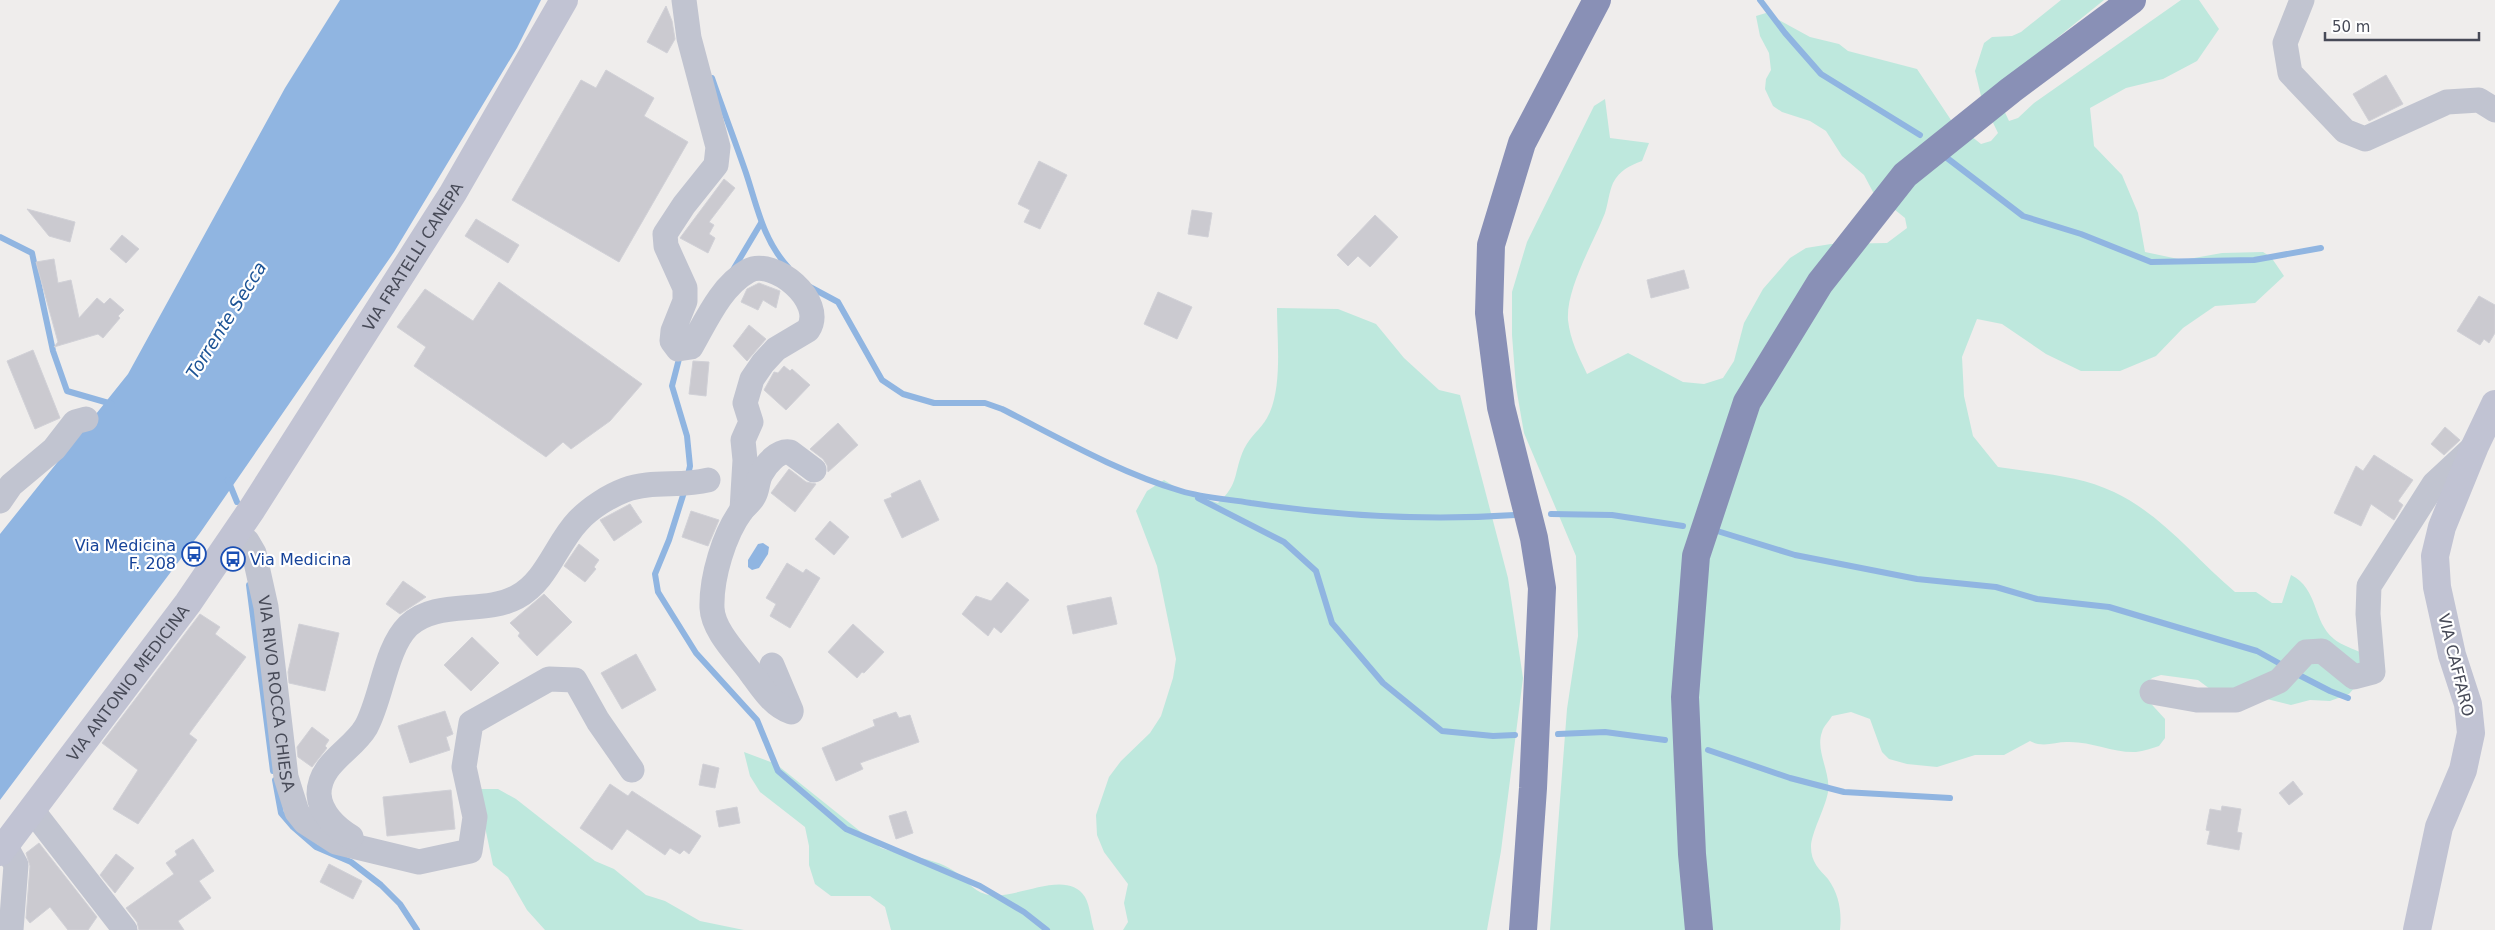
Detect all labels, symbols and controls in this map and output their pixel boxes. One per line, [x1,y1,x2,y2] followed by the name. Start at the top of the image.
[2325,10,2479,42] scale bar
[2332,18,2370,36] text: 50 m
[358,179,467,334] street label: VIA FRATELLI CANEPA
[182,258,270,382] water label: Torrente Secca
[75,536,176,573] place label: Via Medicina F. 208
[181,541,207,567] bus stop icon: Via Medicina F. 208
[220,546,246,572] bus stop icon: Via Medicina
[250,550,351,569] place label: Via Medicina
[254,594,299,794] street label: VIA RIVO ROCCA CHIESA
[63,601,193,765] street label: VIA ANTONIO MEDICINA
[2434,612,2478,718] street label: VIA CAFFARO

